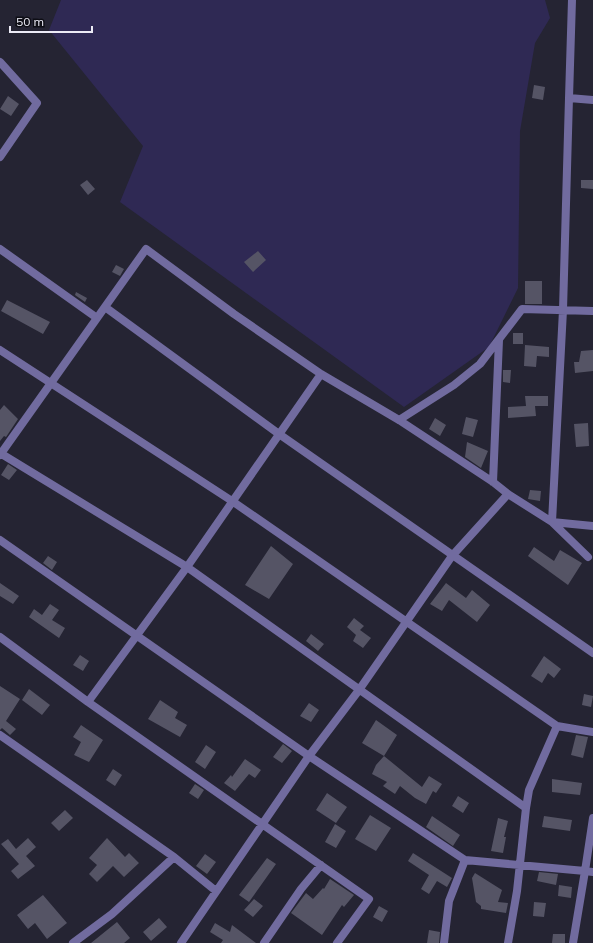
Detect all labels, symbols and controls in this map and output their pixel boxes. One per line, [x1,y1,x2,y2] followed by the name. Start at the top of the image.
[10,8,92,34] scale bar
[16,14,44,29] text: 50 m

